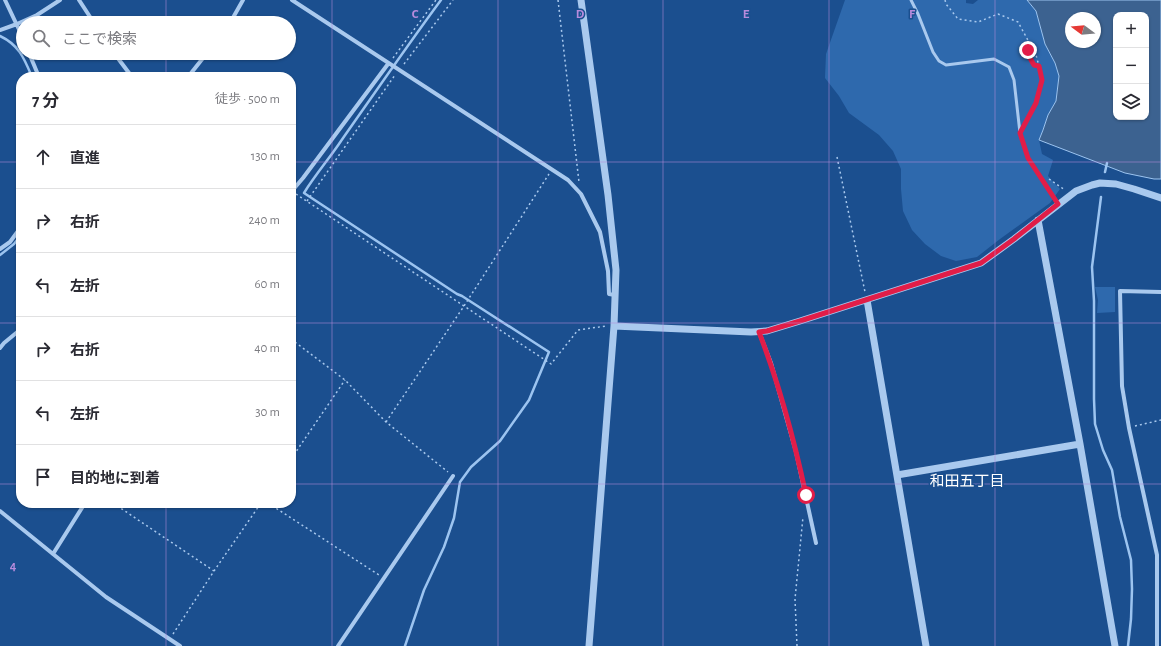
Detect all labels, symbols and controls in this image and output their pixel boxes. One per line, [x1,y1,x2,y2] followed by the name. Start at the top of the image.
[412,8,419,21] text: C
[576,8,585,21] text: D
[743,8,750,21] text: E
[909,8,916,21] text: F
[1065,12,1101,48] north arrow
[1113,12,1149,120] map controls
[1113,12,1149,48] button: +
[16,16,296,60] search box
[30,27,52,49] icon: search
[62,32,137,47] text: ここで検索
[1019,41,1037,59] route end
[1113,48,1149,84] button: −
[1113,84,1149,120] button: layers
[32,92,59,109] text: 7 分
[215,93,280,106] text: 徒歩 · 500 m
[32,146,54,168] icon: ahead
[251,150,280,163] text: 130 m
[70,151,100,166] text: 直進
[32,210,54,232] icon: right
[248,214,280,227] text: 240 m
[70,215,100,230] text: 右折
[32,274,54,296] icon: left
[254,278,280,291] text: 60 m
[70,279,100,294] text: 左折
[32,338,54,360] icon: right
[254,342,280,355] text: 40 m
[70,343,100,358] text: 右折
[32,402,54,424] icon: left
[255,406,280,419] text: 30 m
[70,407,100,422] text: 左折
[32,466,54,488] icon: arrive
[70,471,160,486] text: 目的地に到着
[929,473,1005,489] district label: 和田五丁目
[797,486,815,504] route start
[10,560,17,573] text: 4

